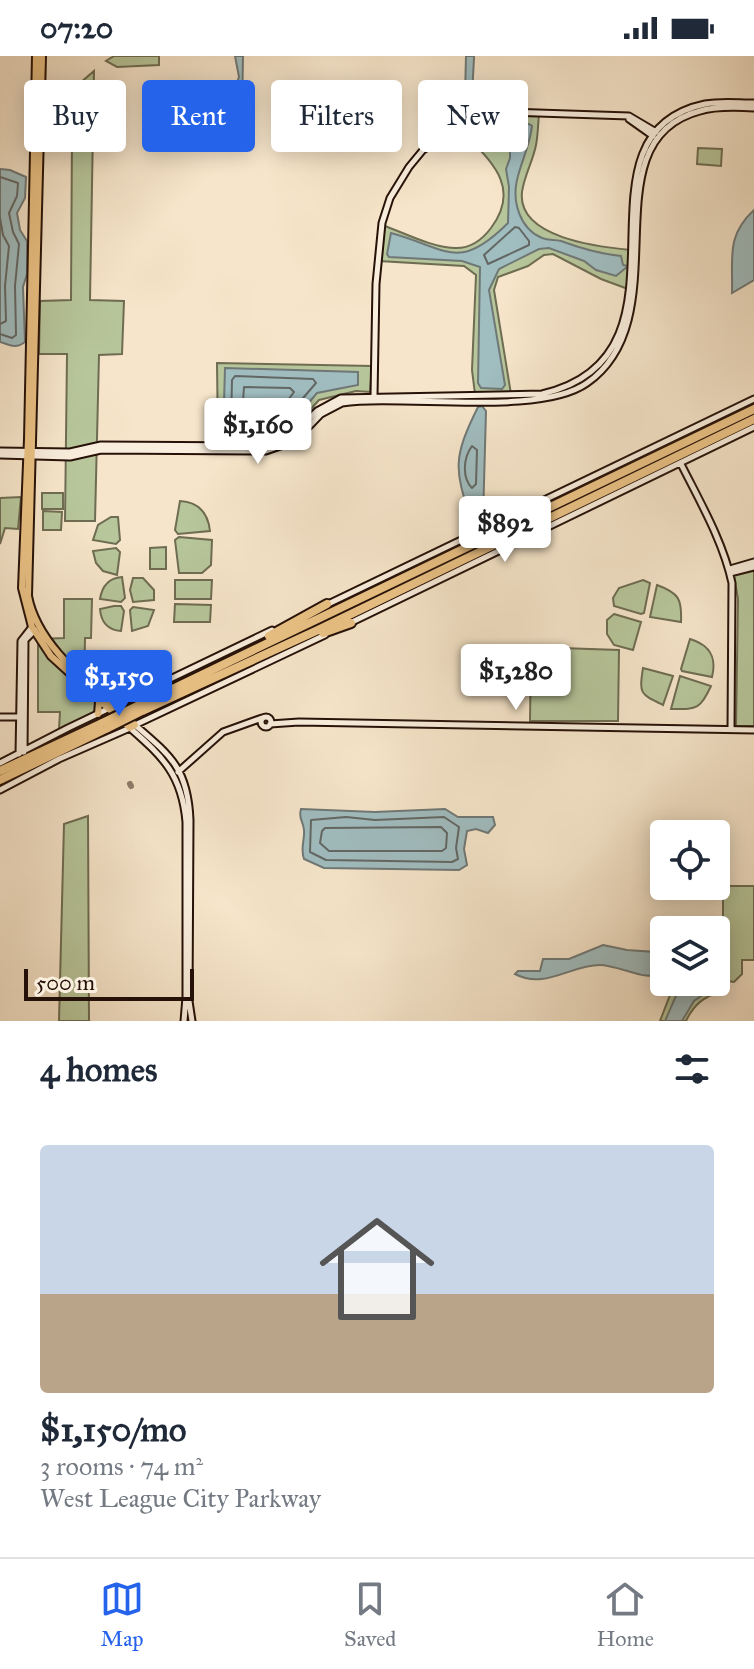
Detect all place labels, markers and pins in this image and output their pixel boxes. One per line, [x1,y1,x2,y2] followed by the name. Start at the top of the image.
[193,398,323,466] pin: $1,160
[458,496,552,564] pin: $892
[451,644,581,712] pin: $1,280
[54,650,184,718] pin: $1,150

